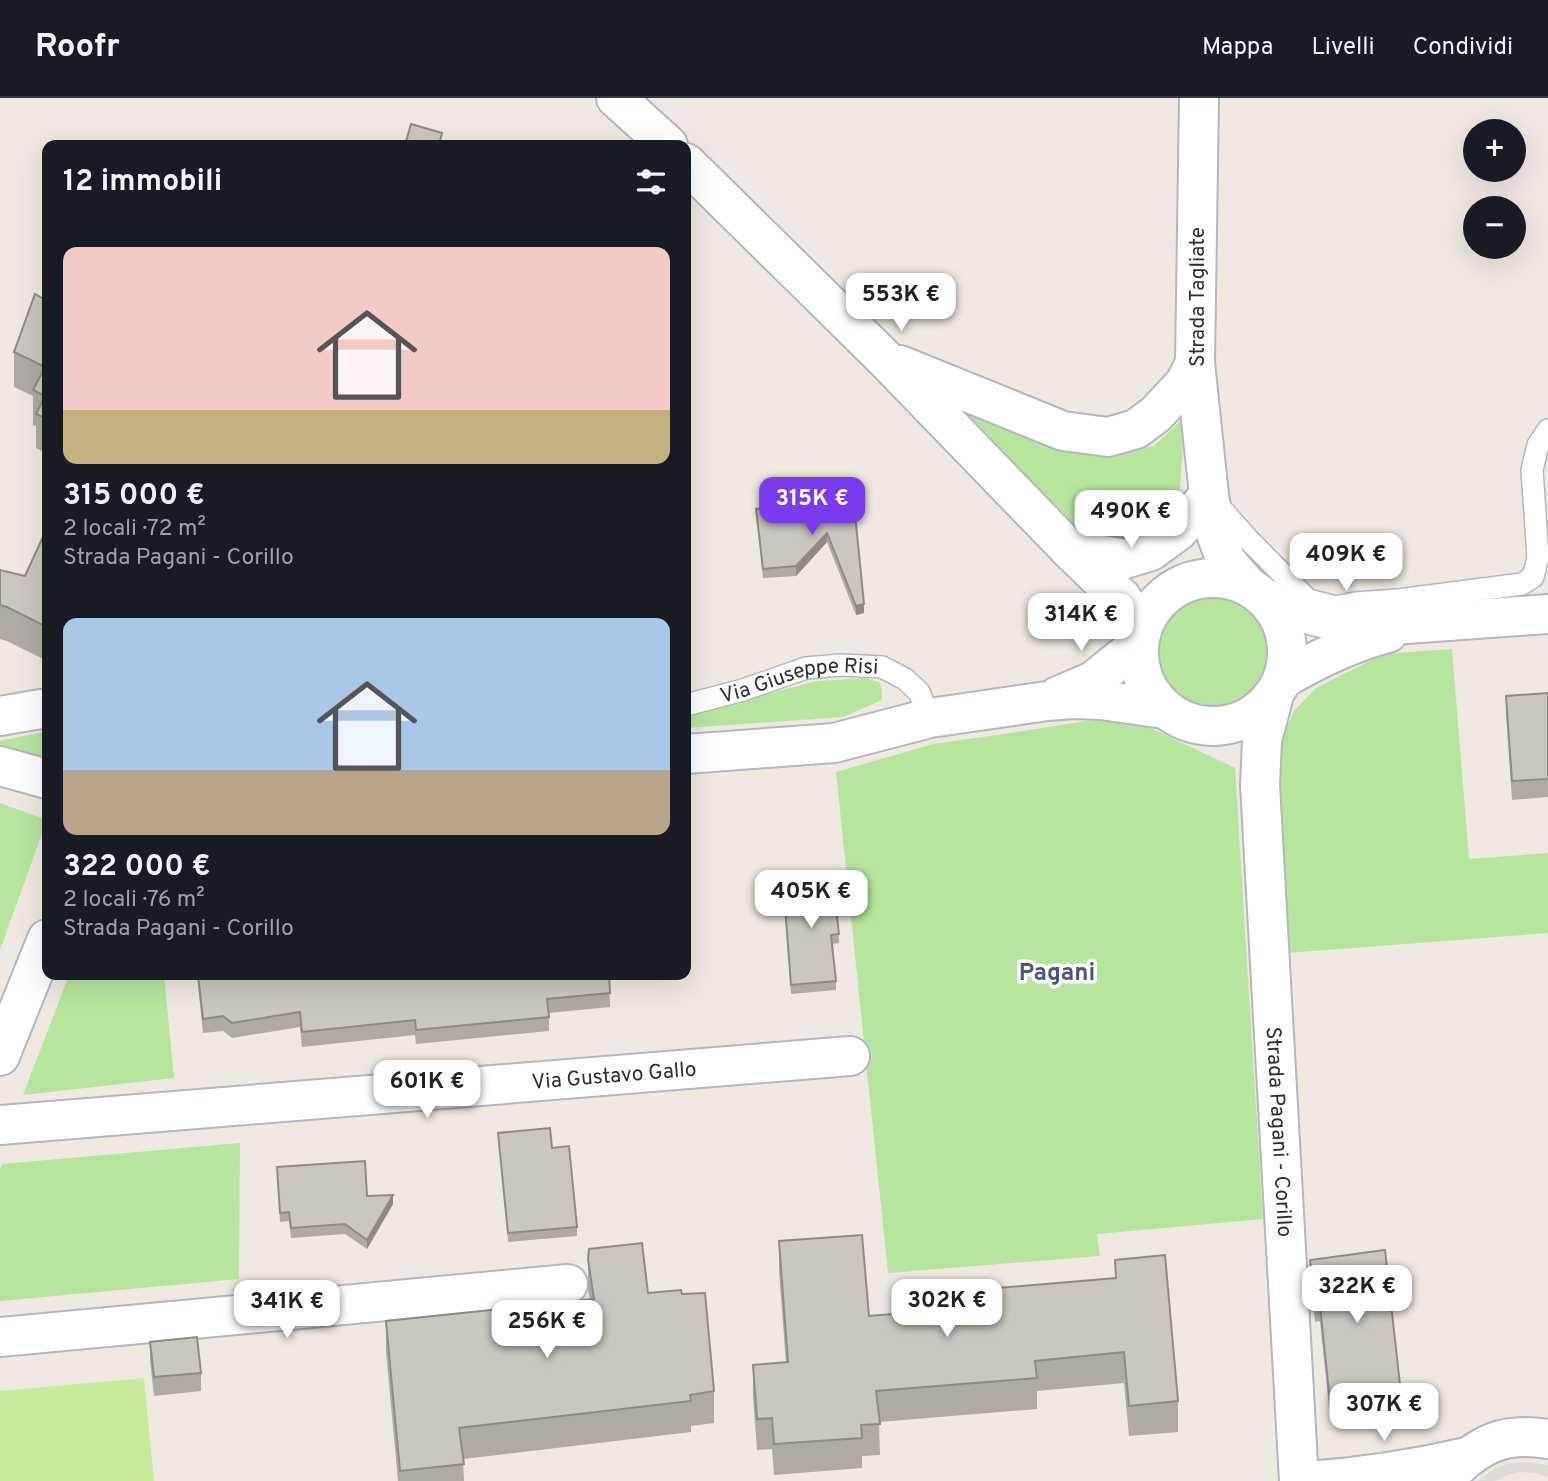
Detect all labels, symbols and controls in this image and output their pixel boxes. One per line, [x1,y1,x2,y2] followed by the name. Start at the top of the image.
[35,27,120,69] text: Roofr
[1202,33,1273,63] text: Mappa
[1311,33,1375,63] text: Livelli
[1413,33,1513,63] text: Condividi
[1463,119,1526,259] map controls
[1463,119,1526,182] button: +
[632,163,670,201] icon: filters
[63,164,222,201] text: 12 immobili
[1463,196,1526,259] button: −
[1185,227,1212,367] street label: Strada Tagliate
[844,274,958,333] pin: 553K €
[862,281,940,310] text: 553K €
[304,292,430,418] icon: home
[63,478,205,515] text: 315 000 €
[755,478,869,537] pin: 315K €
[775,485,849,514] text: 315K €
[1074,490,1188,550] pin: 490K €
[1091,498,1171,527] text: 490K €
[63,515,206,544] text: 2 locali · 72 m²
[1289,533,1403,593] pin: 409K €
[1306,541,1386,570] text: 409K €
[63,544,294,573] text: Strada Pagani - Corillo
[1024,594,1138,653] pin: 314K €
[1044,601,1118,630] text: 314K €
[717,653,879,710] street label: Via Giuseppe Risi
[304,663,430,789] icon: home
[63,849,211,886] text: 322 000 €
[754,870,868,930] pin: 405K €
[771,878,851,907] text: 405K €
[63,886,205,915] text: 2 locali · 76 m²
[63,915,294,944] text: Strada Pagani - Corillo
[1019,959,1095,989] district label: Pagani
[1259,1026,1297,1238] street label: Strada Pagani - Corillo
[531,1057,698,1097] street label: Via Gustavo Gallo
[370,1060,484,1120] pin: 601K €
[389,1068,465,1097] text: 601K €
[1300,1266,1414,1325] pin: 322K €
[1318,1273,1396,1302] text: 322K €
[230,1280,344,1340] pin: 341K €
[890,1280,1004,1339] pin: 302K €
[907,1287,987,1316] text: 302K €
[250,1288,324,1317] text: 341K €
[490,1300,604,1360] pin: 256K €
[508,1308,586,1337] text: 256K €
[1327,1384,1441,1443] pin: 307K €
[1345,1391,1423,1420] text: 307K €

